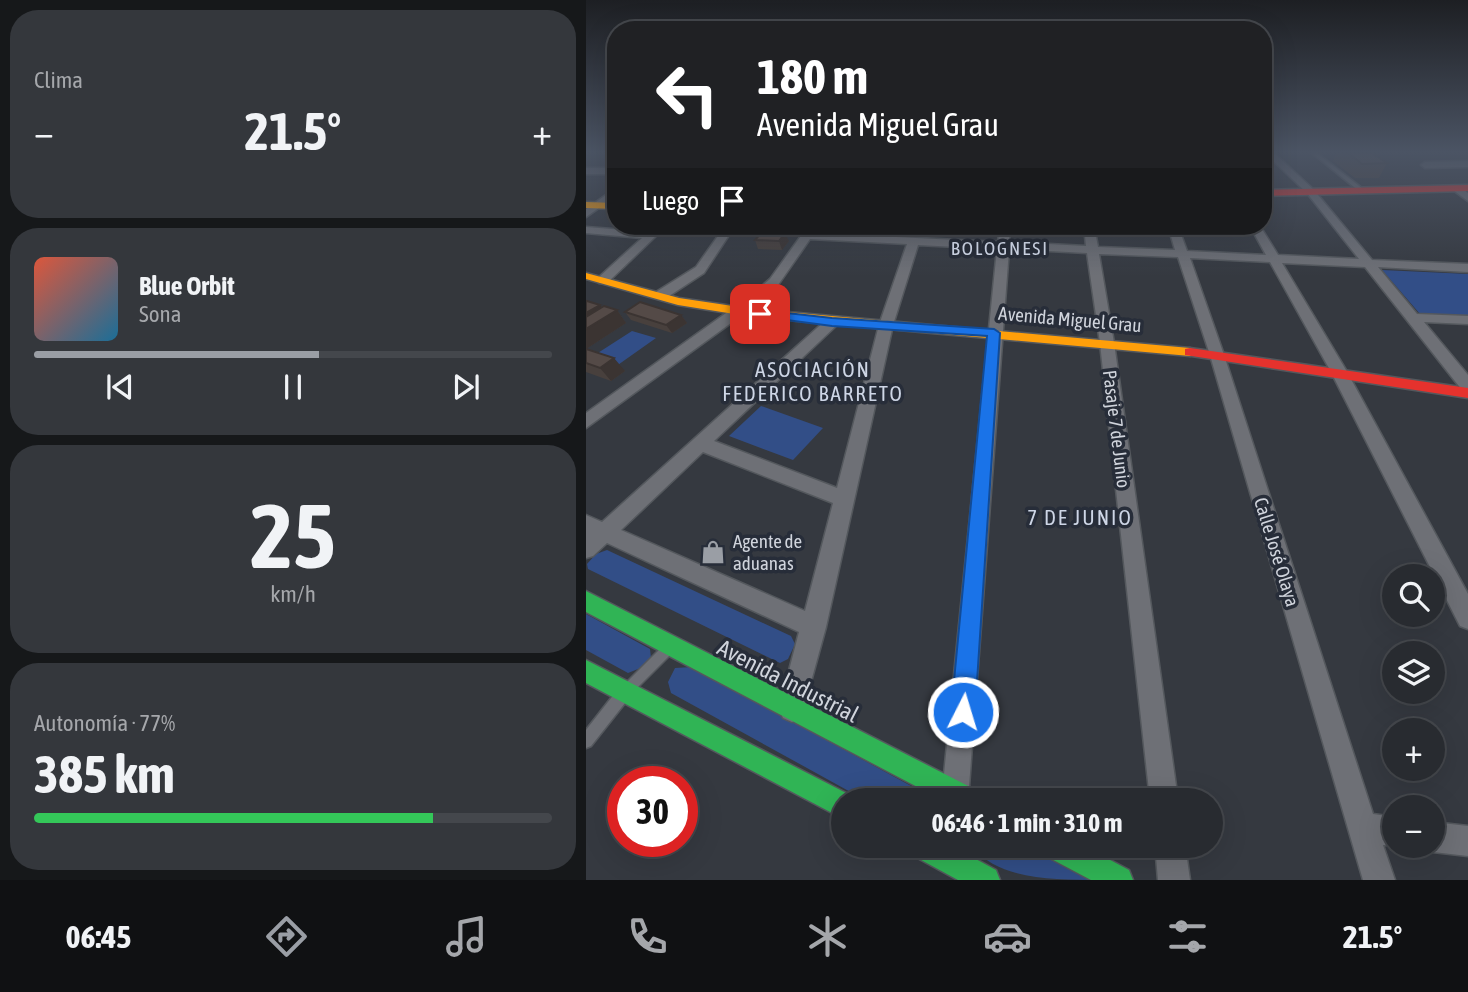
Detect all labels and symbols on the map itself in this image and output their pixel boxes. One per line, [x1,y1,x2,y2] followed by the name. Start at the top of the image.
[951,237,1049,259] district label: BOLOGNESI
[730,284,790,344] pin
[998,302,1142,336] street label: Avenida Miguel Grau
[722,357,904,405] district label: ASOCIACIÓN FEDERICO BARRETO
[1099,369,1135,489] street label: Pasaje 7 de Junio
[1250,495,1304,609] street label: Calle José Olaya
[1027,505,1133,529] district label: 7 DE JUNIO
[733,530,802,574] place label: Agente de aduanas
[699,538,727,566] shop icon: Agente de aduanas
[713,634,863,728] street label: Avenida Industrial
[926,675,1000,749] position arrow
[607,766,698,857] speed limit sign: 30

